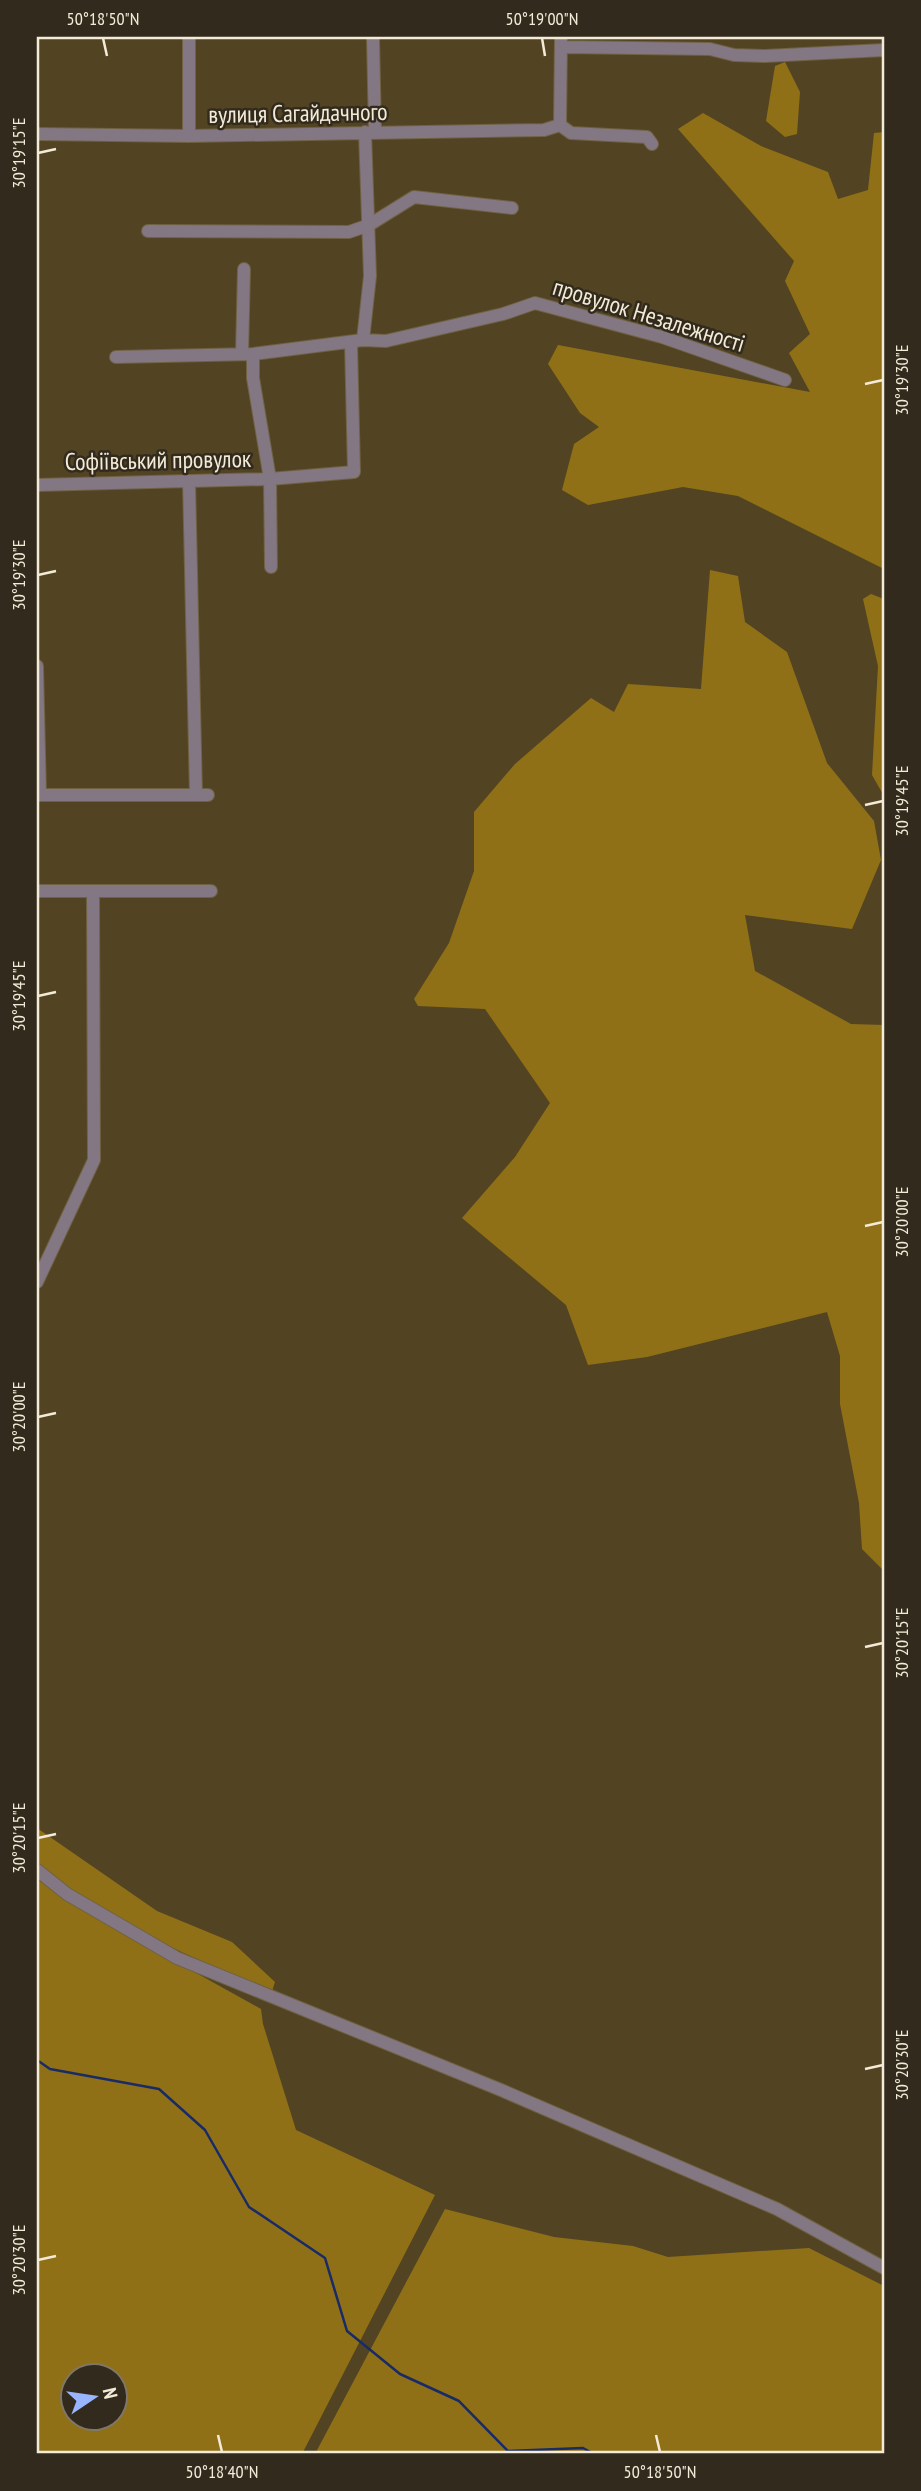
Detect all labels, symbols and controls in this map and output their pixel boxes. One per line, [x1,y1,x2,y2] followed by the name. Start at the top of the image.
[67,7,139,30] text: 50°18'50"N
[506,7,578,30] text: 50°19'00"N
[208,96,388,130] street label: вулиця Сагайдачного
[7,118,30,188] text: 30°19'15"E
[549,271,749,359] street label: провулок Незалежності
[890,345,913,415] text: 30°19'30"E
[65,443,252,477] street label: Софіївський провулок
[7,540,30,610] text: 30°19'30"E
[890,766,913,836] text: 30°19'45"E
[7,961,30,1031] text: 30°19'45"E
[890,1187,913,1257] text: 30°20'00"E
[7,1382,30,1452] text: 30°20'00"E
[890,1608,913,1678] text: 30°20'15"E
[7,1803,30,1873] text: 30°20'15"E
[890,2030,913,2100] text: 30°20'30"E
[7,2225,30,2295] text: 30°20'30"E
[60,2362,130,2432] north arrow
[98,2385,123,2401] text: N
[186,2460,258,2483] text: 50°18'40"N
[624,2460,696,2483] text: 50°18'50"N

